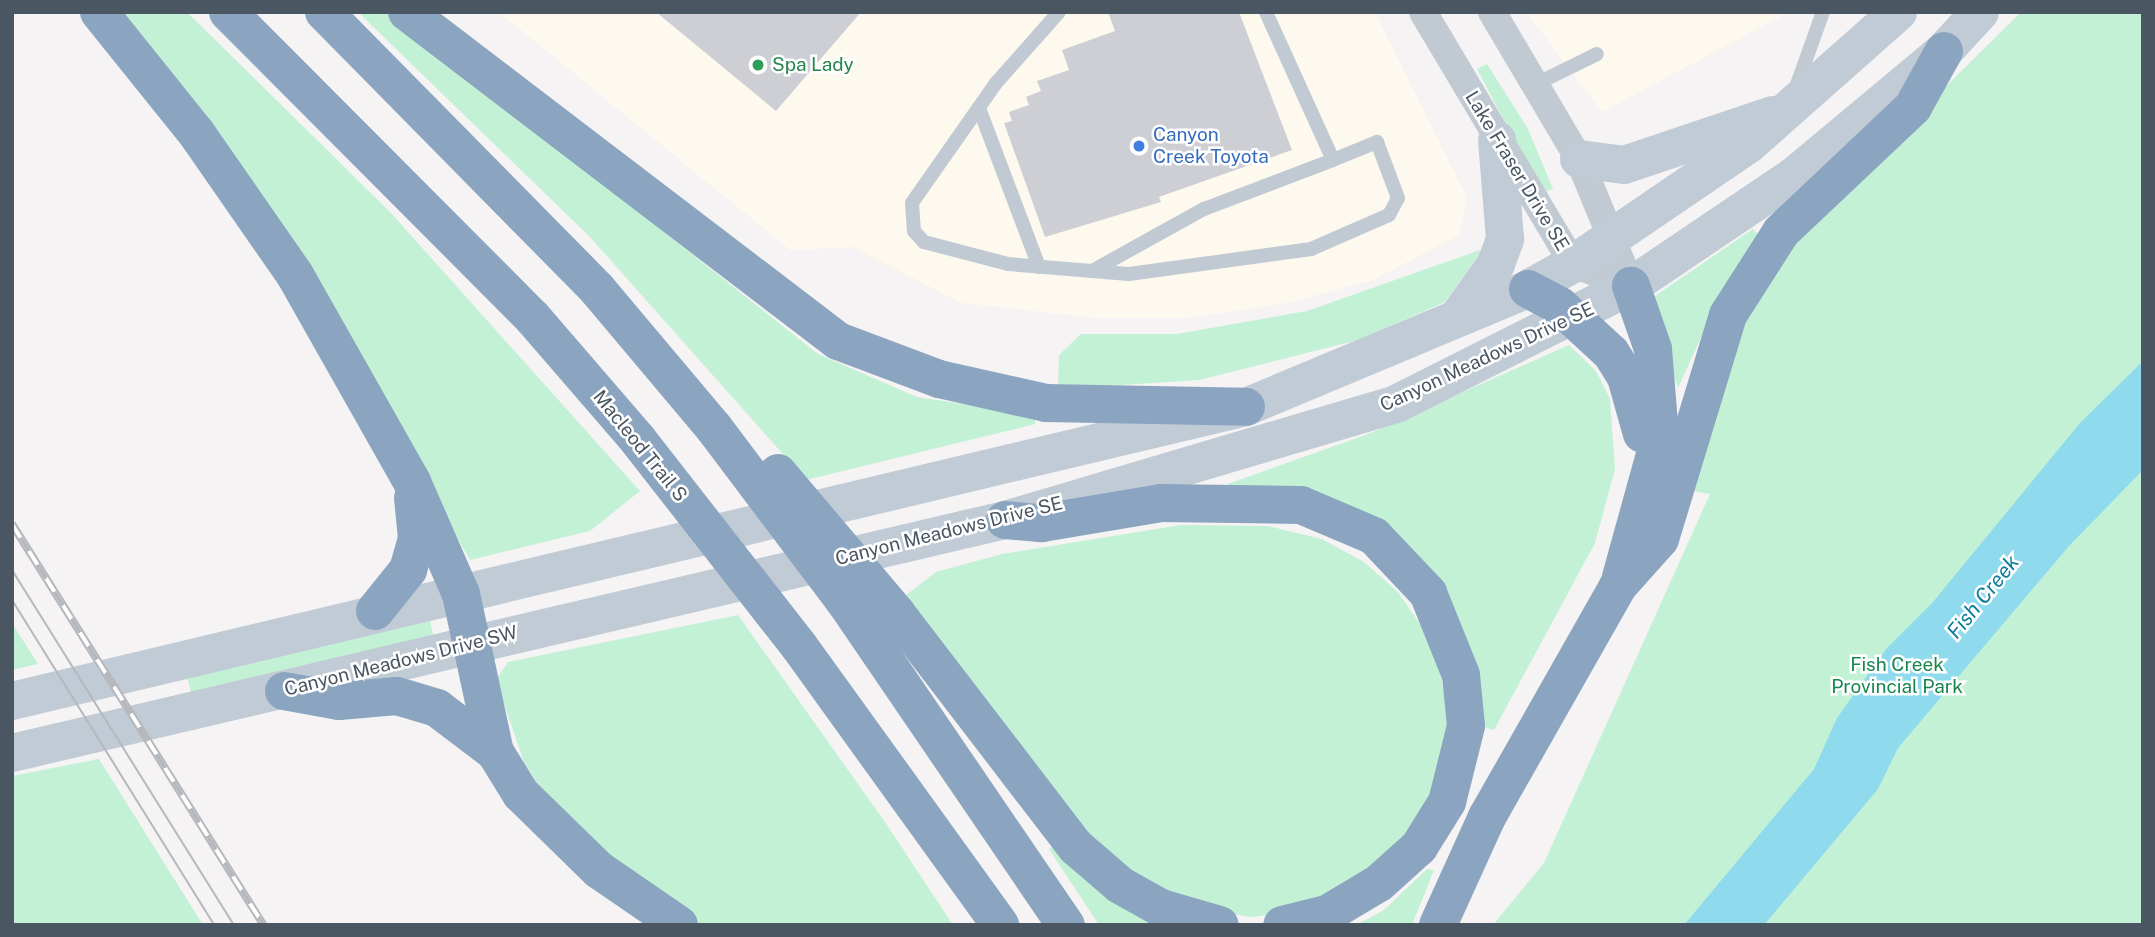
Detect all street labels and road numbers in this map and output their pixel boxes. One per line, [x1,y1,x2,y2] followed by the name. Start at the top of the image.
[1460,87,1574,255] street label: Lake Fraser Drive SE
[1376,297,1598,417] street label: Canyon Meadows Drive SE
[588,386,692,506] street label: Macleod Trail S
[833,492,1065,570] street label: Canyon Meadows Drive SE
[282,621,520,701] street label: Canyon Meadows Drive SW

